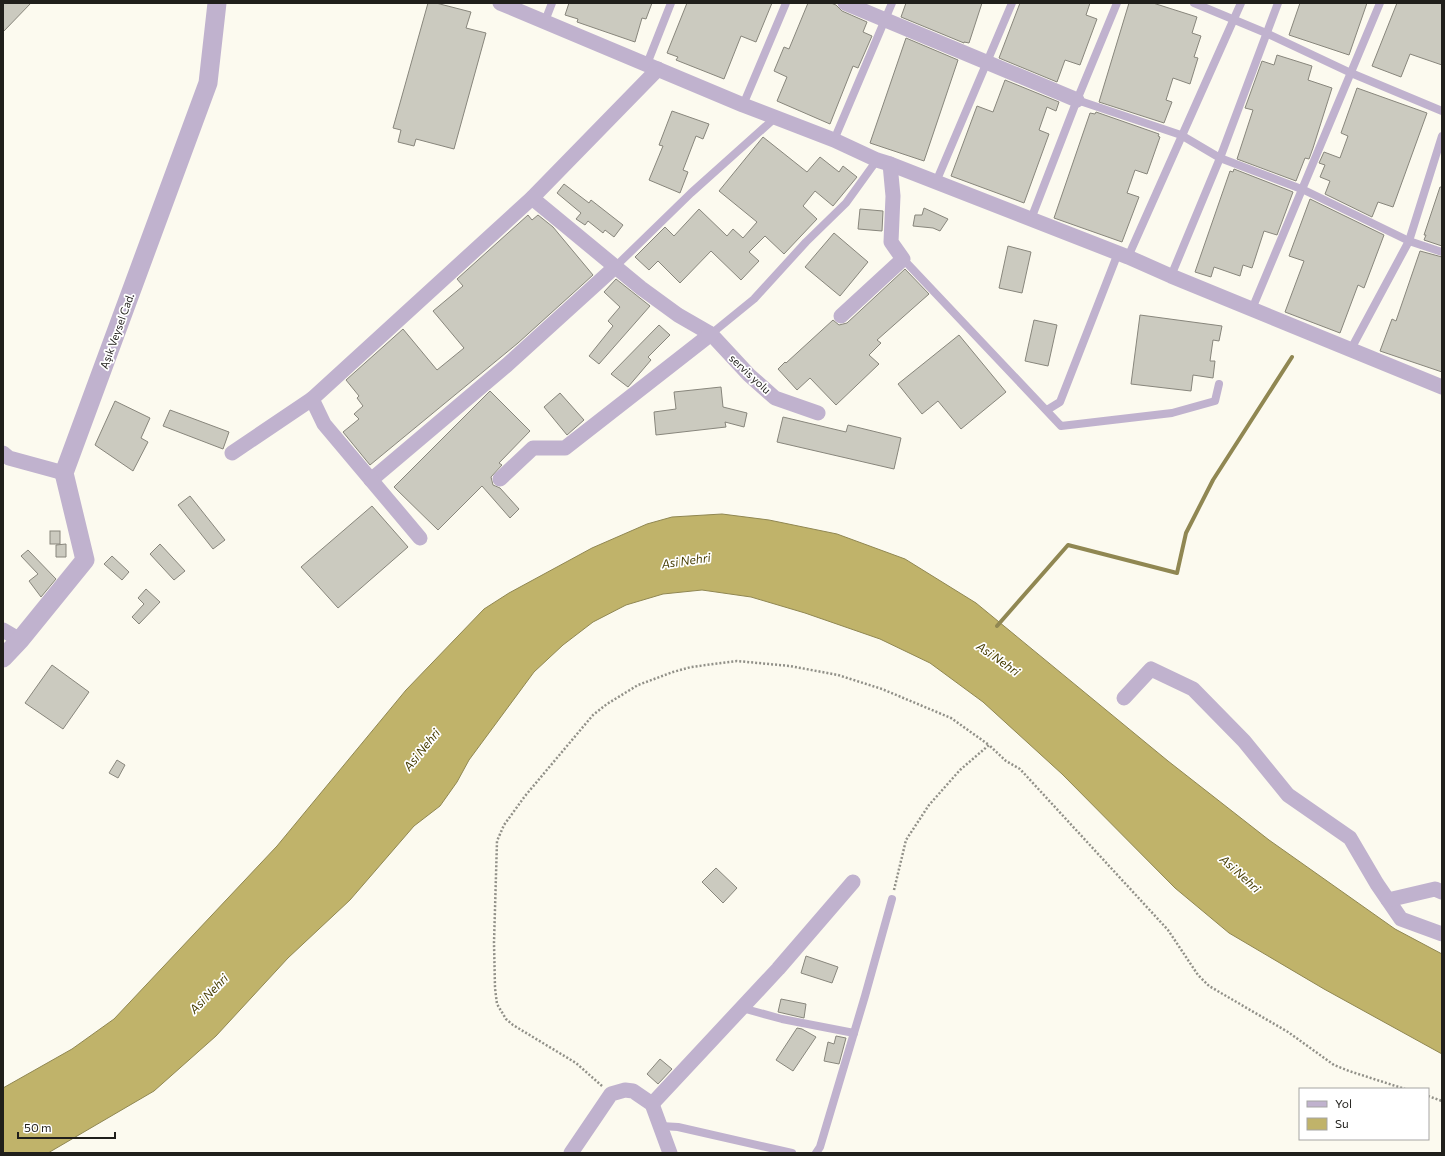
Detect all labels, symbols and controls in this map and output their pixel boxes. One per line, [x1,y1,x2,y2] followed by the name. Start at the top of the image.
[97,291,136,370] street label: Aşık Veysel Cad.
[727,351,774,396] street label: servis yolu
[659,550,712,571] water label: Asi Nehri
[974,638,1024,679] water label: Asi Nehri
[400,725,443,774] water label: Asi Nehri
[1217,851,1264,896] water label: Asi Nehri
[185,970,231,1017] water label: Asi Nehri
[1299,1088,1429,1140] legend
[1335,1096,1352,1110] text: Yol
[18,1114,115,1140] scale bar
[1335,1116,1349,1130] text: Su
[24,1120,52,1134] text: 50 m

